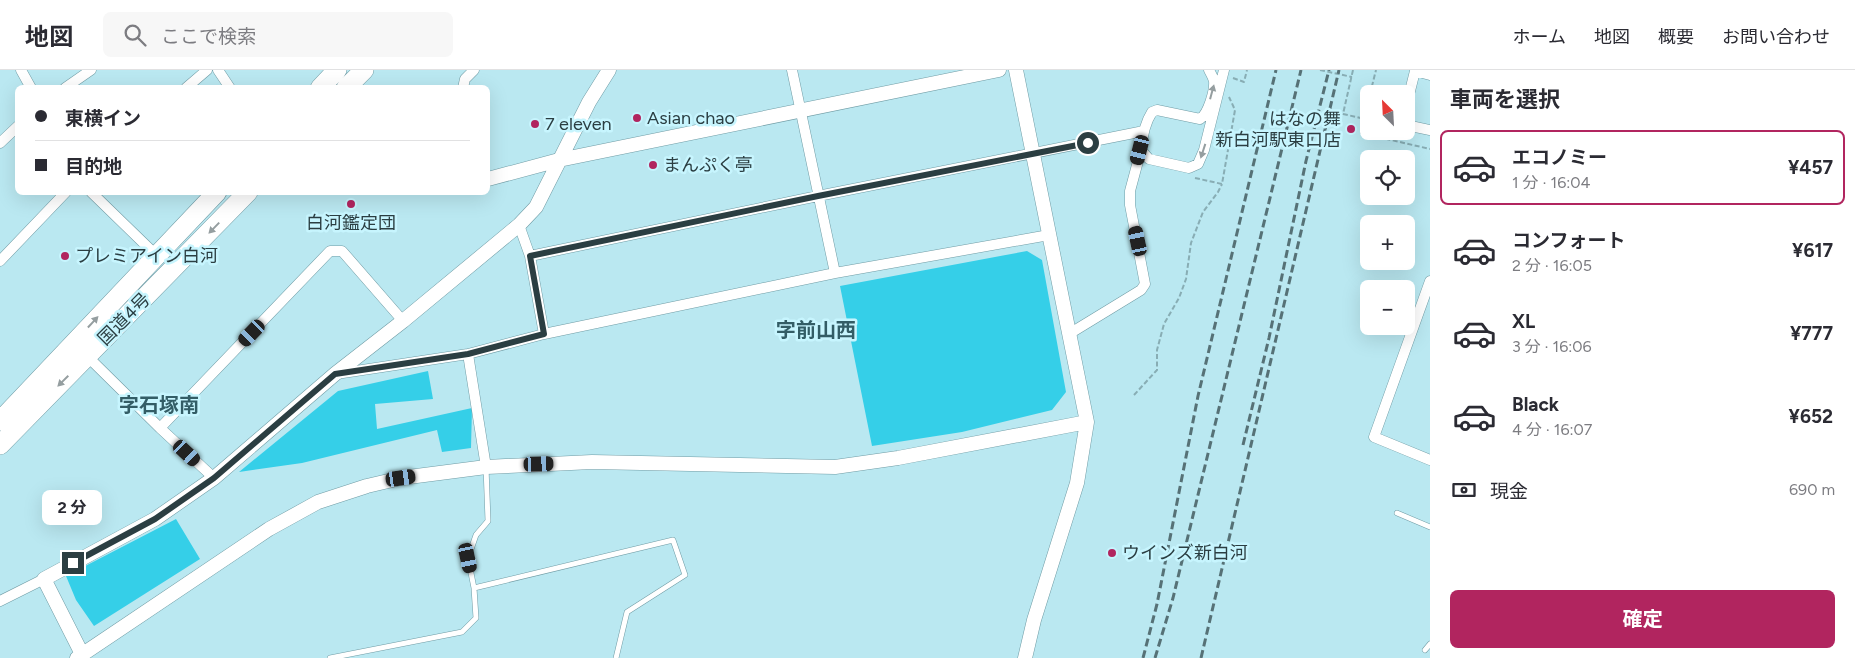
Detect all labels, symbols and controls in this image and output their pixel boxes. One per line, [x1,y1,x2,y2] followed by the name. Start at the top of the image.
[103,12,453,57] search box
[121,21,149,49] icon: search
[25,22,73,51] text: 地図
[161,25,256,48] text: ここで検索
[1513,26,1566,48] text: ホーム
[1594,26,1630,48] text: 地図
[1658,26,1694,48] text: 概要
[1722,26,1830,48] text: お問い合わせ
[1208,84,1216,99] one-way arrow
[1360,85,1415,140] north arrow
[1360,85,1415,335] map controls
[1450,86,1560,113] text: 車両を選択
[65,107,141,130] text: 東横イン
[647,107,735,129] place label: Asian chao
[1215,108,1341,151] place label: はなの舞 新白河駅東口店
[631,112,643,124] marker: Asian chao
[545,113,612,135] place label: 7 eleven
[529,118,541,130] marker: 7 eleven
[1345,123,1357,135] marker: はなの舞 新白河駅東口店
[1077,132,1099,154] route start
[1129,134,1150,166] car
[1199,144,1207,159] one-way arrow
[1452,145,1497,190] icon: car
[1512,146,1607,169] text: エコノミー
[1360,150,1415,205] button: locate
[663,154,753,176] place label: まんぷく亭
[65,155,122,178] text: 目的地
[1788,156,1833,179] text: ¥457
[647,159,659,171] marker: まんぷく亭
[1512,173,1590,192] text: 1 分 · 16:04
[345,198,357,210] marker: 白河鑑定団
[306,212,396,234] place label: 白河鑑定団
[1360,215,1415,270] button: +
[208,221,220,233] one-way arrow
[1127,225,1148,257] car
[1452,228,1497,273] icon: car
[1512,229,1625,252] text: コンフォート
[1792,239,1833,262] text: ¥617
[75,245,218,267] place label: プレミアイン白河
[59,250,71,262] marker: プレミアイン白河
[1512,256,1592,275] text: 2 分 · 16:05
[1360,280,1415,335] button: −
[93,288,155,350] street label: 国道4号
[1512,310,1535,333] text: XL
[1452,311,1497,356] icon: car
[87,316,99,328] one-way arrow
[236,317,267,349] car
[776,318,856,342] district label: 字前山西
[1790,322,1833,345] text: ¥777
[1512,337,1592,356] text: 3 分 · 16:06
[57,375,69,387] one-way arrow
[119,393,199,417] district label: 字石塚南
[1512,393,1559,416] text: Black
[1452,394,1497,439] icon: car
[1789,405,1833,428] text: ¥652
[1512,420,1592,439] text: 4 分 · 16:07
[170,437,203,469] car
[523,456,554,472] car
[385,468,416,488] car
[1450,476,1478,504] icon: cash
[1490,480,1528,503] text: 現金
[1789,480,1835,499] text: 690 m
[43,490,103,526] callout: 2 分
[57,498,87,517] text: 2 分
[457,542,478,574] car
[1122,542,1248,564] place label: ウインズ新白河
[1106,547,1118,559] marker: ウインズ新白河
[62,552,84,574] route end
[1450,590,1835,648] button: 確定

